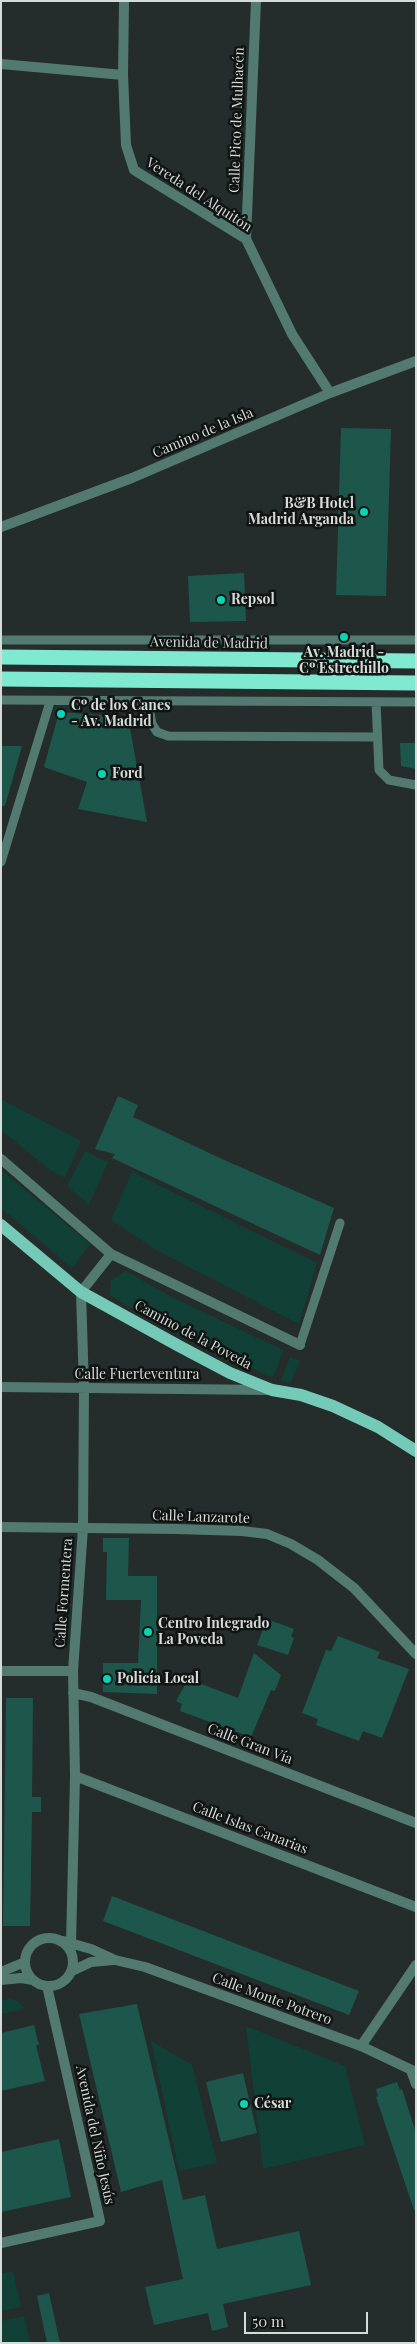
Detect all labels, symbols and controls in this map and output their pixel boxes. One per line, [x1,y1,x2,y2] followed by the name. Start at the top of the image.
[226,47,248,193] street label: Calle Pico de Mulhacén
[143,154,255,236] street label: Vereda del Alquitón
[150,404,256,462] street label: Camino de la Isla
[248,496,354,528] place label: B&B Hotel Madrid Arganda
[358,506,370,518] marker: B&B Hotel Madrid Arganda
[231,592,275,608] place label: Repsol
[215,594,227,606] marker: Repsol
[338,631,350,643] marker: Av. Madrid - Cº Estrechillo
[150,634,268,652] street label: Avenida de Madrid
[299,645,389,678] place label: Av. Madrid - Cº Estrechillo
[71,698,170,730] place label: Cº de los Canes - Av. Madrid
[55,708,67,720] marker: Cº de los Canes - Av. Madrid
[112,766,143,782] place label: Ford
[96,768,108,780] marker: Ford
[132,1297,254,1373] street label: Camino de la Poveda
[75,1367,199,1383] street label: Calle Fuerteventura
[152,1507,250,1527] street label: Calle Lanzarote
[52,1538,76,1648] street label: Calle Formentera
[158,1616,269,1648] place label: Centro Integrado La Poveda
[142,1626,154,1638] marker: Centro Integrado La Poveda
[117,1671,199,1687] place label: Policía Local
[101,1673,113,1685] marker: Policía Local
[205,1720,295,1768] street label: Calle Gran Vía
[190,1798,310,1858] street label: Calle Islas Canarias
[210,1970,334,2028] street label: Calle Monte Potrero
[72,2064,118,2206] street label: Avenida del Niño Jesús
[254,2096,291,2112] place label: César
[238,2098,250,2110] marker: César
[247,2302,371,2334] scale bar
[252,2311,284,2331] text: 50 m

